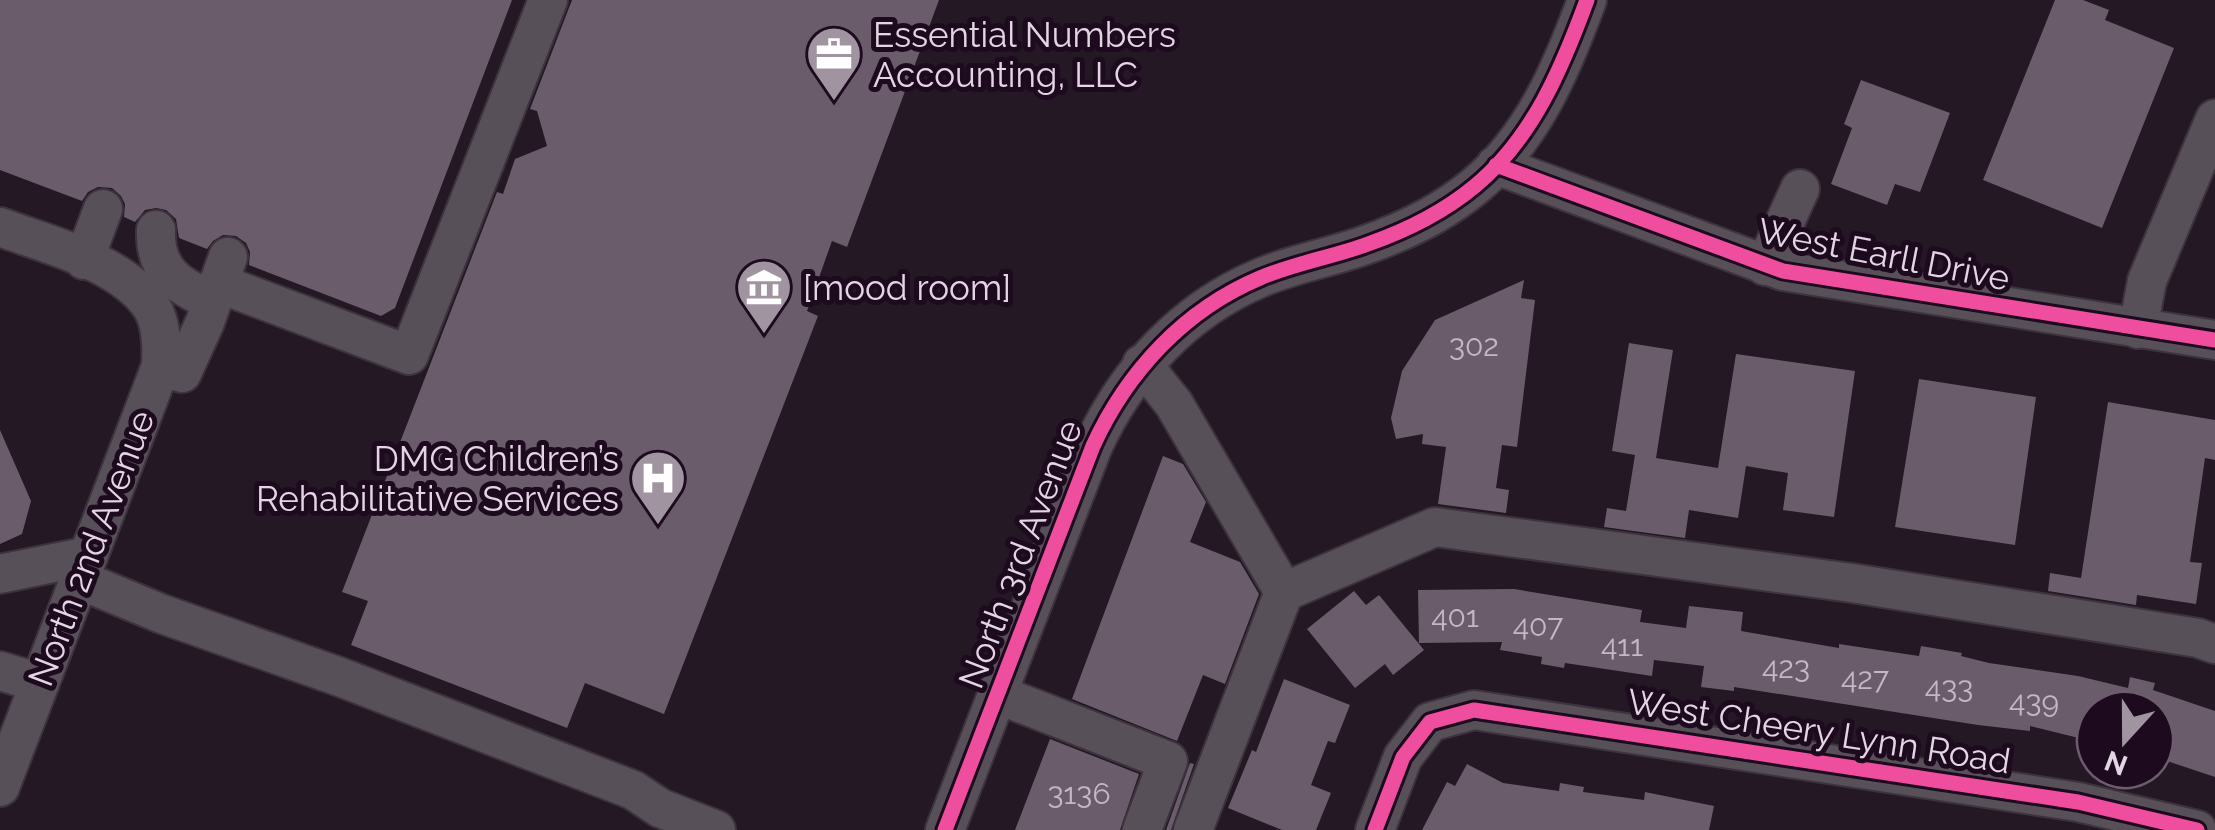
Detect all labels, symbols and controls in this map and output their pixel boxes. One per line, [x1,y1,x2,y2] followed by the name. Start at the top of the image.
[873,14,1176,95] place label: Essential Numbers Accounting, LLC
[804,24,864,103] office icon: Essential Numbers Accounting, LLC
[1755,210,2013,298] street label: West Earll Drive
[734,257,794,336] museum icon: [mood room]
[803,267,1011,308] place label: [mood room]
[1449,328,1499,363] house number: 302
[20,404,162,692] street label: North 2nd Avenue
[950,414,1090,694] street label: North 3rd Avenue
[256,438,619,519] place label: DMG Children’s Rehabilitative Services
[628,448,688,527] hospital icon: DMG Children’s Rehabilitative Services
[1431,599,1479,634] house number: 401
[1513,608,1563,643] house number: 407
[1601,628,1643,663] house number: 411
[1762,650,1810,685] house number: 423
[1841,661,1889,696] house number: 427
[1925,670,1973,705] house number: 433
[1624,680,2014,782] street label: West Cheery Lynn Road
[2009,684,2059,719] house number: 439
[2075,690,2175,790] north arrow
[2100,744,2132,782] text: N
[1048,776,1110,811] house number: 3136

